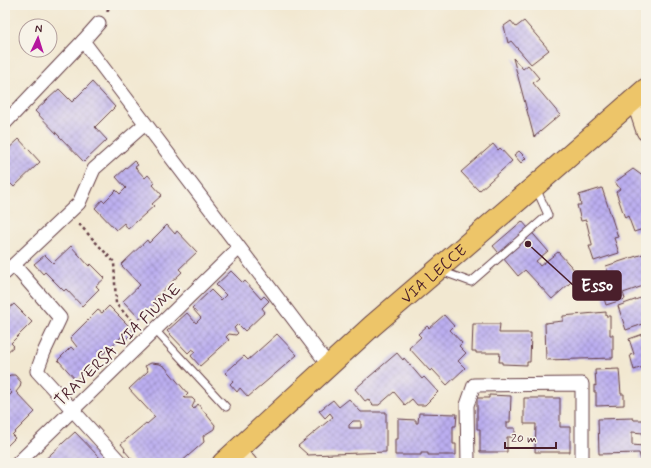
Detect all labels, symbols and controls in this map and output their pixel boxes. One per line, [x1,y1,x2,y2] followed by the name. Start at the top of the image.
[18,18,58,58] north arrow
[34,22,43,36] text: N
[397,240,472,309] street label: VIA LECCE
[573,271,621,300] callout: Esso
[581,275,613,297] text: Esso
[50,279,186,411] street label: TRAVERSA VIA FIUME
[505,424,556,450] scale bar
[511,431,537,447] text: 20 m

